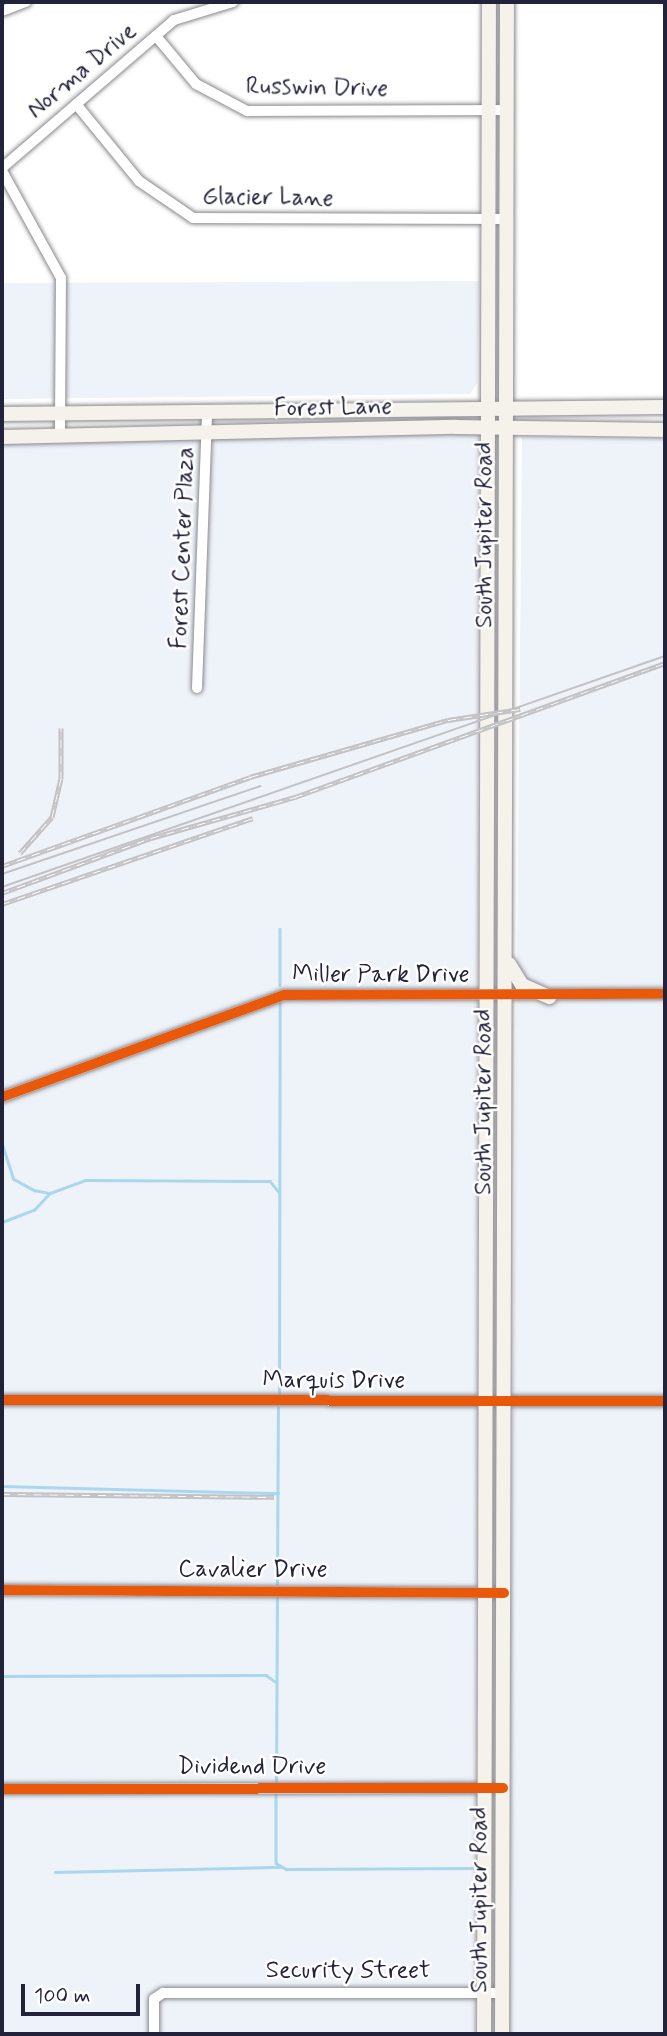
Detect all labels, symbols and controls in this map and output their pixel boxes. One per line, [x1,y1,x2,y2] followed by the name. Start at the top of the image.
[22,17,142,125] street label: Norma Drive
[247,72,387,104] street label: Russwin Drive
[204,182,332,214] street label: Glacier Lane
[274,393,392,423] street label: Forest Lane
[471,442,499,628] street label: South Jupiter Road
[165,445,201,651] street label: Forest Center Plaza
[295,961,467,989] street label: Miller Park Drive
[470,1009,498,1195] street label: South Jupiter Road
[263,1367,405,1395] street label: Marquis Drive
[179,1556,327,1584] street label: Cavalier Drive
[179,1753,325,1781] street label: Dividend Drive
[466,1807,494,1993] street label: South Jupiter Road
[266,1957,430,1985] street label: Security Street
[24,1969,144,2013] scale bar
[34,1982,90,2010] text: 100 m

